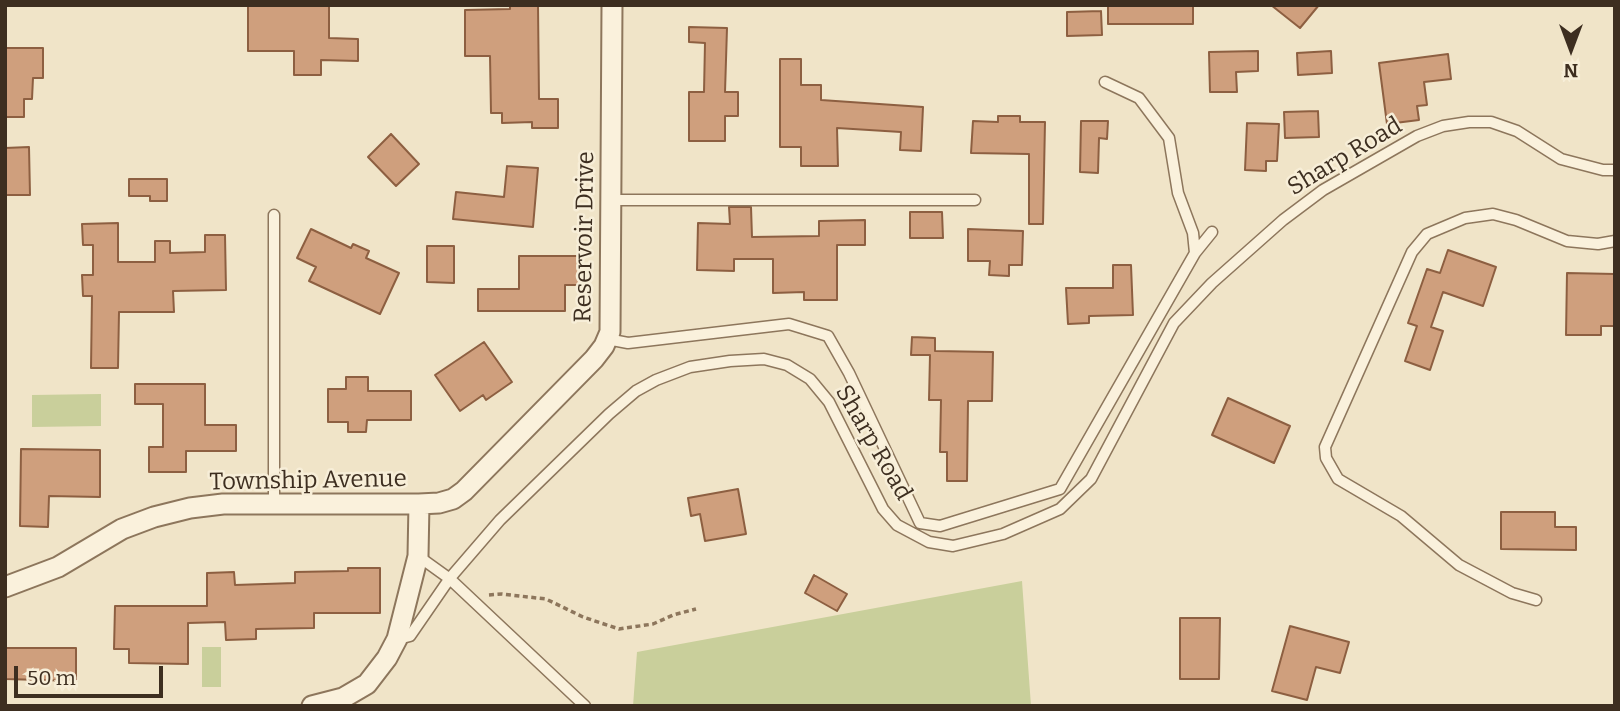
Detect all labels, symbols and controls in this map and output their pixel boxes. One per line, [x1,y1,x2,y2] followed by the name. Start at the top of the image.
[1536,14,1606,84] north arrow
[1564,59,1578,82] text: N
[1283,112,1407,202] street label: Sharp Road
[569,151,601,323] street label: Reservoir Drive
[828,380,918,506] street label: Sharp Road
[209,465,407,497] street label: Township Avenue
[18,652,166,696] scale bar
[27,665,76,691] text: 50 m

